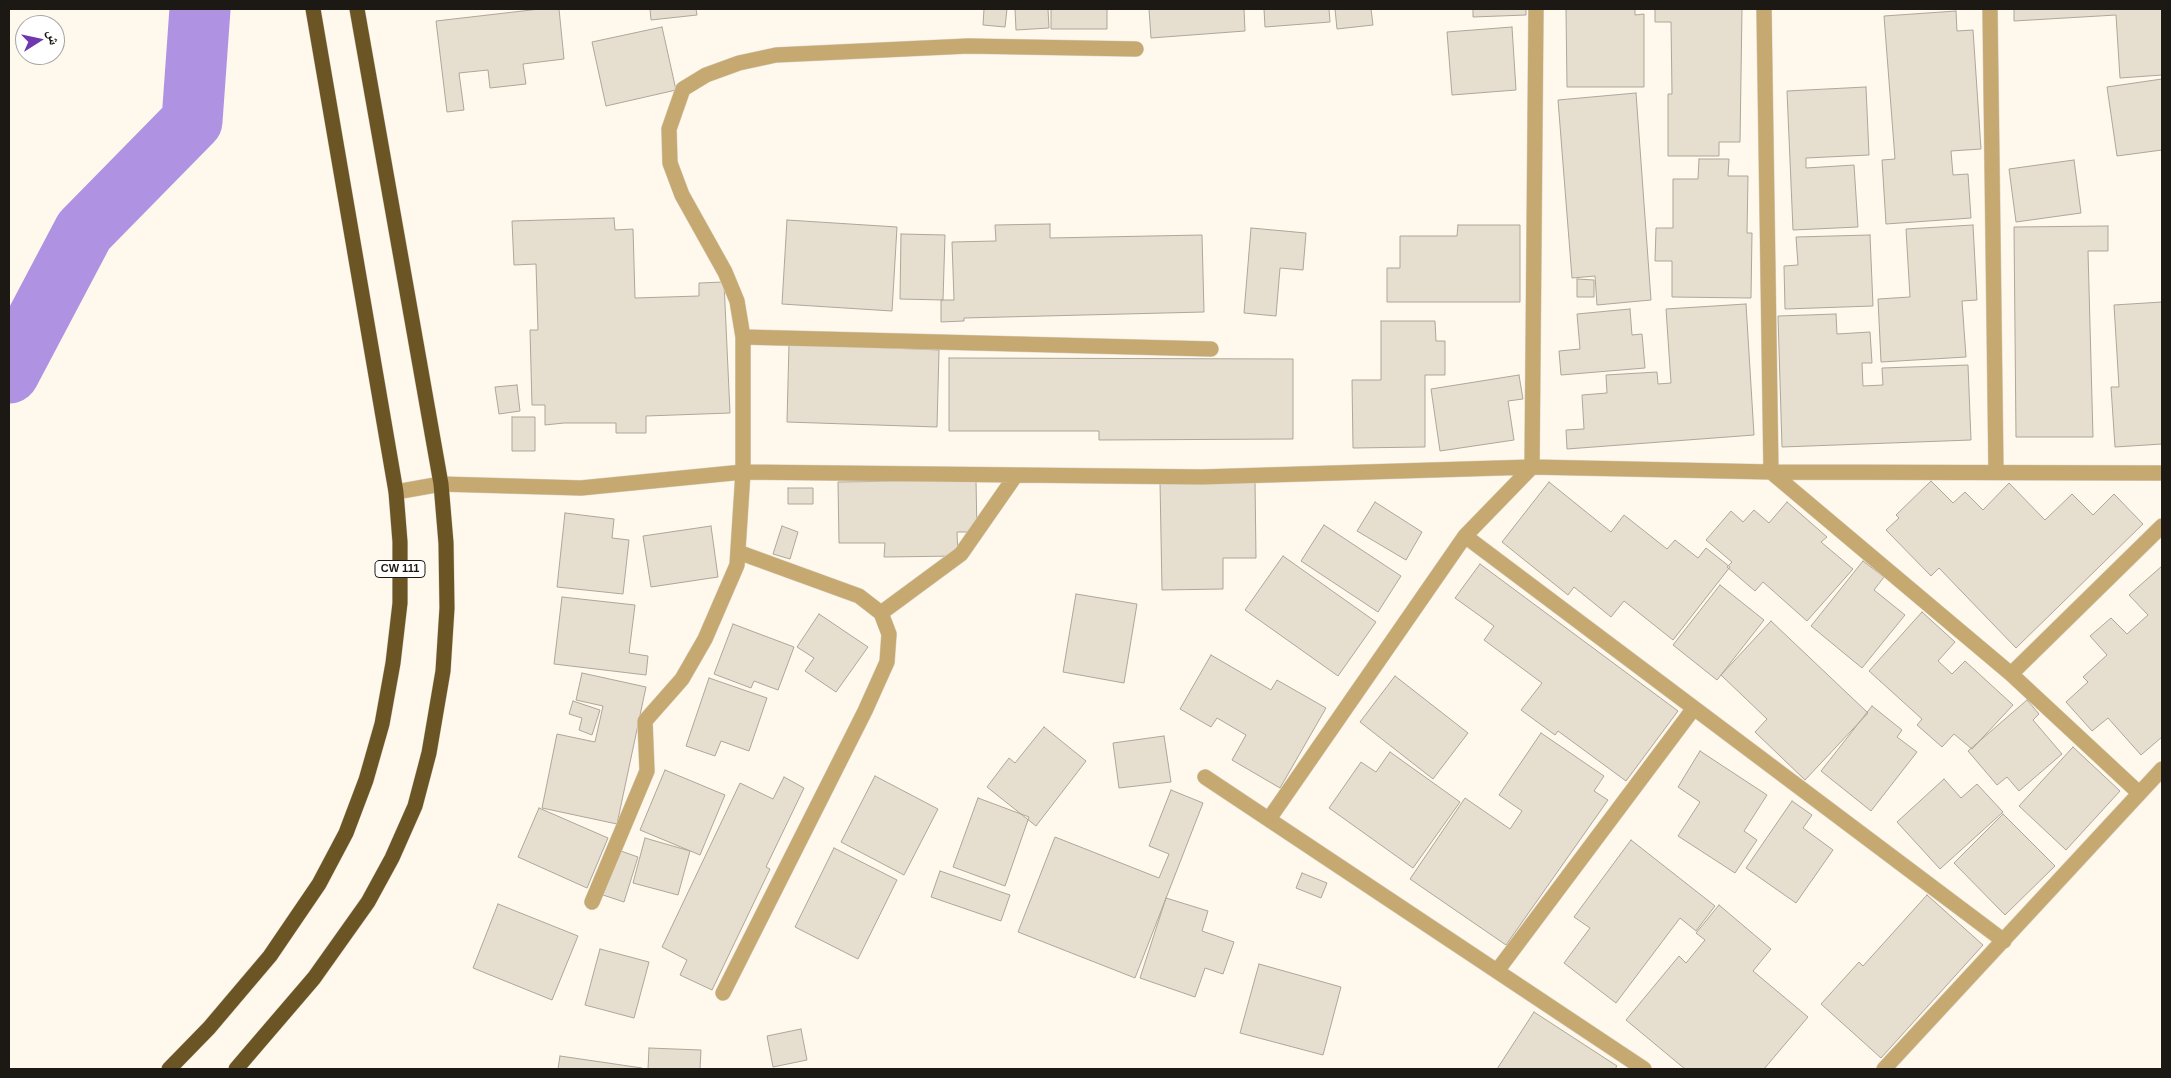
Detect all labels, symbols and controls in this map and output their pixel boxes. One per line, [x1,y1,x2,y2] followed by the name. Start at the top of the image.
[15,15,65,65] north arrow
[45,29,63,46] text: ش
[375,560,425,578] road number: CW 111

